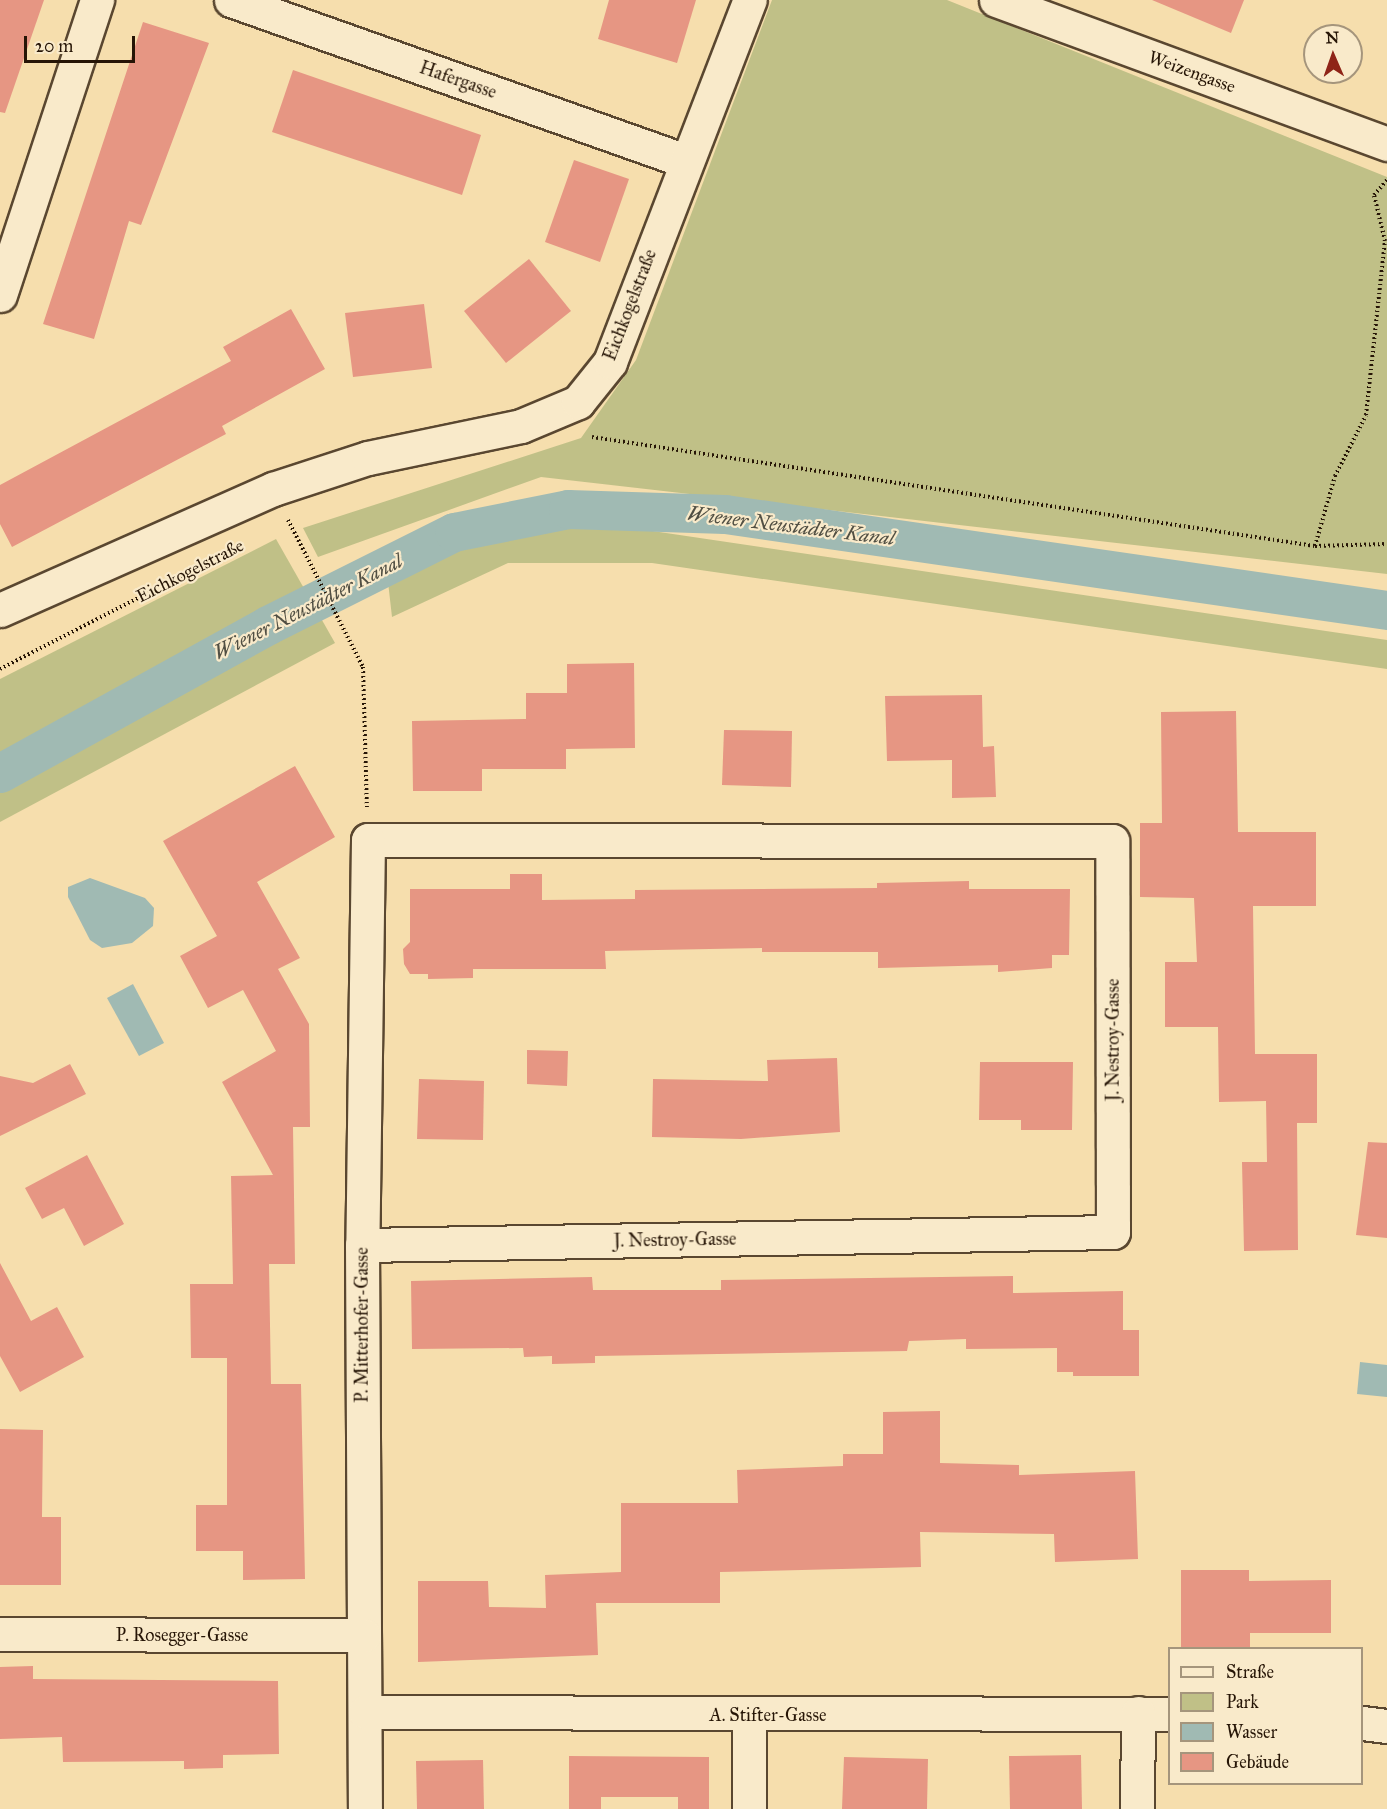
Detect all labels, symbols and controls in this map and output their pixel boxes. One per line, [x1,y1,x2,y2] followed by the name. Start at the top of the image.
[27,24,138,62] scale bar
[1303,24,1363,84] north arrow
[1325,28,1340,47] text: N
[35,35,73,57] text: 20 m
[1146,46,1238,98] street label: Weizengasse
[417,57,499,103] street label: Hafergasse
[599,246,661,364] street label: Eichkogelstraße
[686,501,896,551] water label: Wiener Neustädter Kanal
[133,535,247,607] street label: Eichkogelstraße
[210,549,406,665] water label: Wiener Neustädter Kanal
[1102,979,1124,1101] street label: J. Nestroy-Gasse
[613,1228,737,1252] street label: J. Nestroy-Gasse
[351,1247,373,1403] street label: P. Mitterhofer-Gasse
[116,1624,248,1646] street label: P. Rosegger-Gasse
[1168,1647,1363,1785] legend
[1226,1661,1274,1683] text: Straße
[1226,1691,1259,1713] text: Park
[710,1704,826,1726] street label: A. Stifter-Gasse
[1226,1721,1277,1743] text: Wasser
[1226,1751,1289,1773] text: Gebäude

